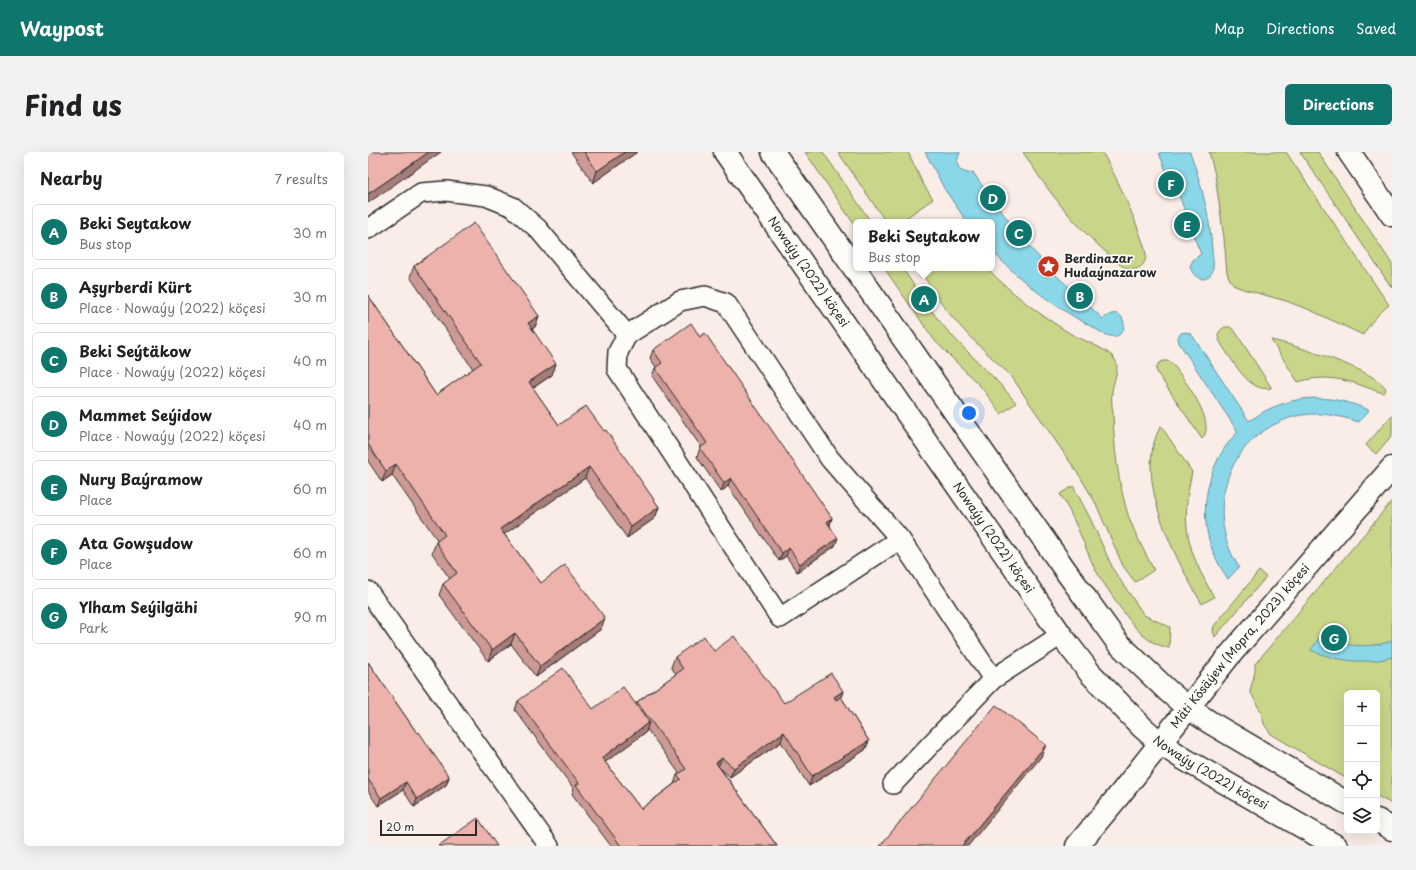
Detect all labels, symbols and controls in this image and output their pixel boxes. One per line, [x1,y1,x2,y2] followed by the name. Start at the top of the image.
[20,14,104,42] text: Waypost
[1214,18,1244,39] text: Map
[1266,18,1334,39] text: Directions
[1356,18,1396,39] text: Saved
[24,83,122,126] text: Find us
[1285,84,1392,125] button: Directions
[40,165,102,191] text: Nearby
[275,169,328,188] text: 7 results
[1158,169,1184,199] pin: F
[980,183,1006,213] pin: D
[1174,210,1200,240] pin: E
[79,211,191,234] text: Beki Seytakow
[764,212,854,330] street label: Nowaýy (2022) köçesi
[1006,218,1032,248] pin: C
[853,219,995,271] popup
[49,223,59,242] text: A
[293,223,327,242] text: 30 m
[868,224,980,247] text: Beki Seytakow
[79,234,132,253] text: Bus stop
[868,247,921,266] text: Bus stop
[1064,249,1156,281] place label: Berdinazar Hudaýnazarow
[1035,253,1061,279] place icon: Berdinazar Hudaýnazarow
[79,275,192,298] text: Aşyrberdi Kürt
[1067,281,1093,311] pin: B
[911,284,937,314] pin: A
[50,287,58,306] text: B
[293,287,327,306] text: 30 m
[79,298,266,317] text: Place · Nowaýy (2022) köçesi
[79,339,191,362] text: Beki Seýtäkow
[49,351,59,370] text: C
[293,351,327,370] text: 40 m
[79,362,266,381] text: Place · Nowaýy (2022) köçesi
[79,403,212,426] text: Mammet Seýidow
[959,403,979,423] your location
[49,415,59,434] text: D
[293,415,327,434] text: 40 m
[79,426,266,445] text: Place · Nowaýy (2022) köçesi
[79,467,203,490] text: Nury Baýramow
[949,478,1039,596] street label: Nowaýy (2022) köçesi
[50,479,58,498] text: E
[293,479,327,498] text: 60 m
[79,490,112,509] text: Place
[79,531,193,554] text: Ata Gowşudow
[50,543,58,562] text: F
[293,543,327,562] text: 60 m
[79,554,112,573] text: Place
[1165,559,1313,732] street label: Mäti Kösäýew (Mopra, 2023) köçesi
[79,595,198,618] text: Ylham Seýilgähi
[49,607,59,626] text: G
[294,607,327,626] text: 90 m
[79,618,108,637] text: Park
[1321,623,1347,653] pin: G
[1344,690,1380,834] map controls
[1344,690,1380,726] button: +
[1344,726,1380,762] button: −
[1149,731,1272,813] street label: Nowaýy (2022) köçesi
[1344,762,1380,798] button: locate
[1344,798,1380,834] button: layers
[380,818,477,837] scale bar
[386,818,414,835] text: 20 m

